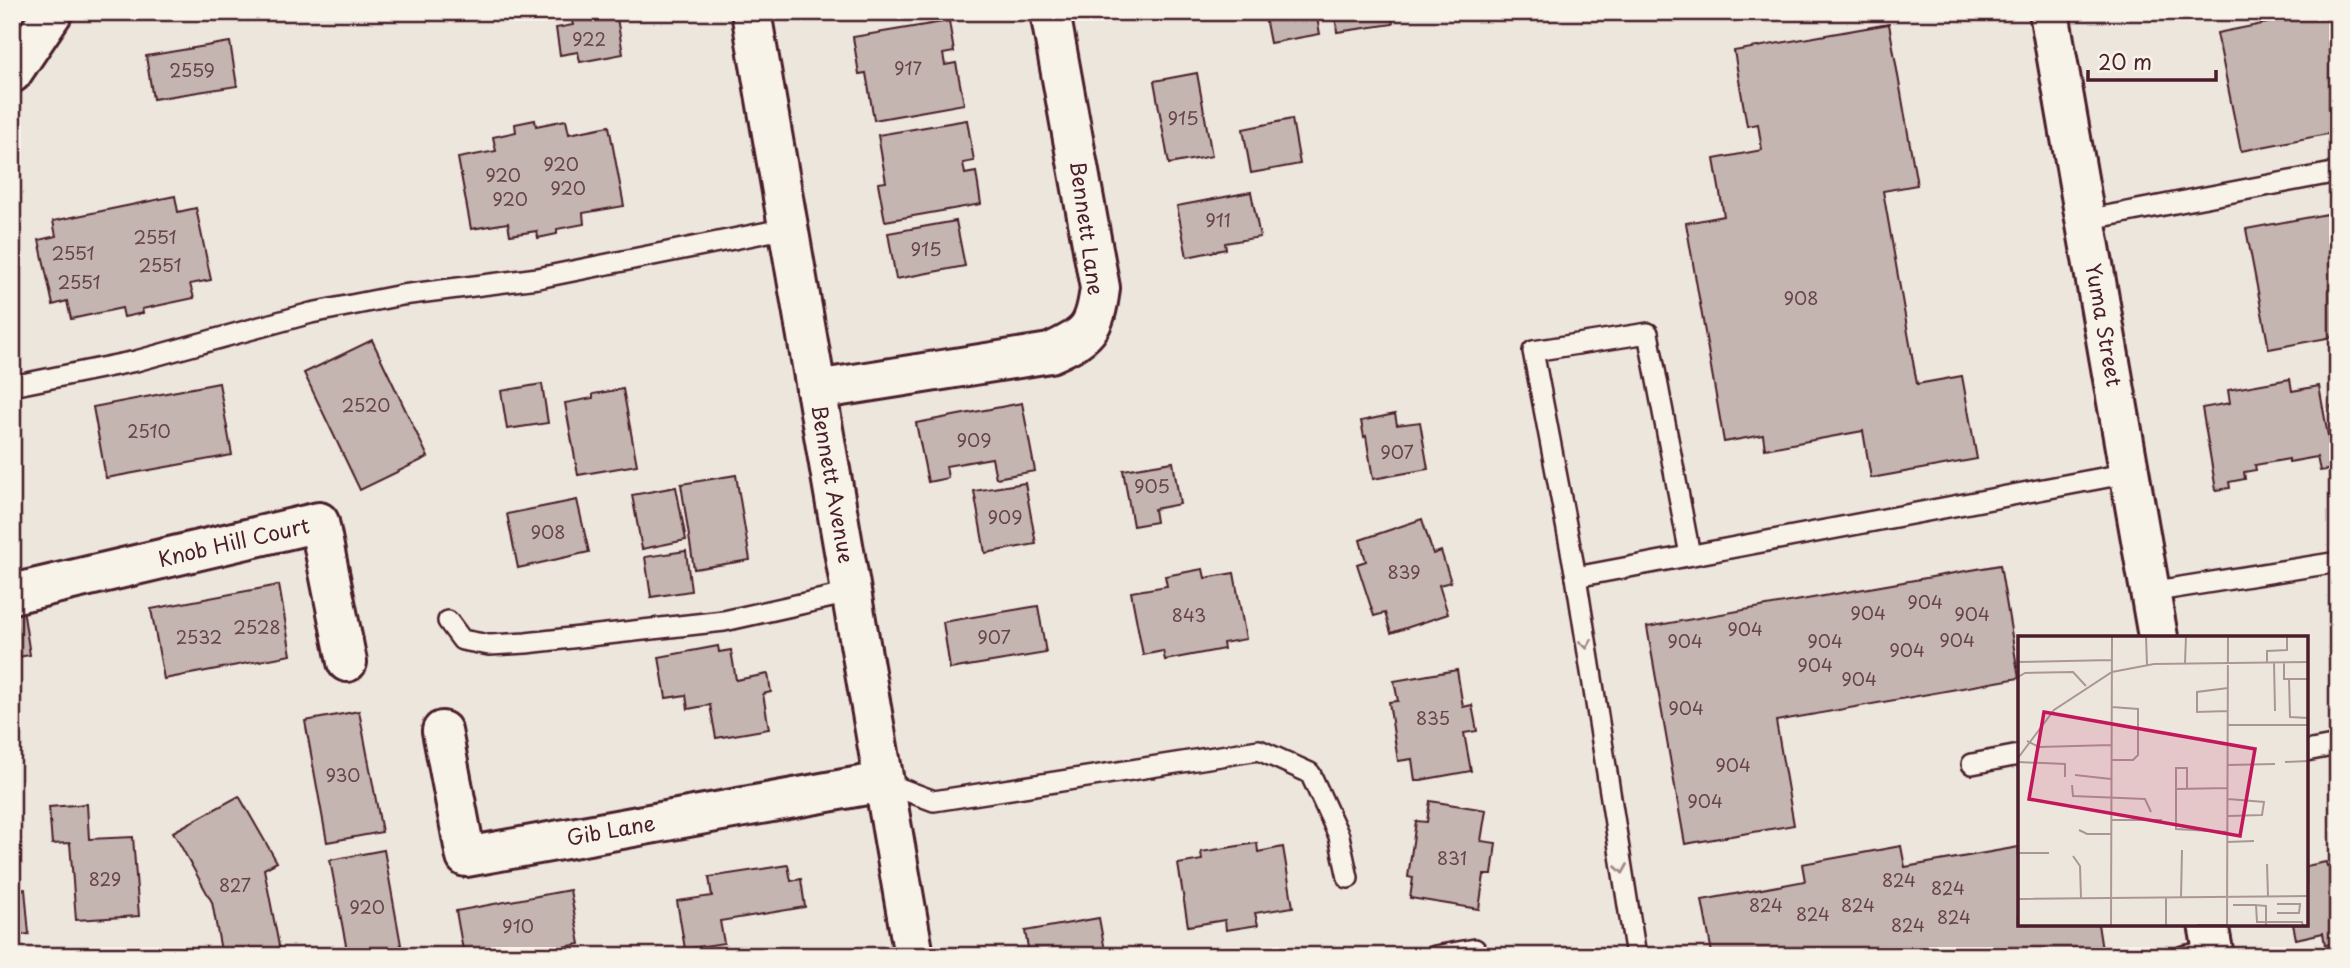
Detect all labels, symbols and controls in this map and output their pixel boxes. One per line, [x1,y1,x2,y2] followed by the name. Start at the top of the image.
[572,25,606,52] house number: 922
[2088,38,2215,82] scale bar
[2098,45,2152,77] text: 20 m
[894,54,923,81] house number: 917
[169,56,215,83] house number: 2559
[1168,104,1198,131] house number: 915
[543,150,579,177] house number: 920
[1063,158,1113,297] street label: Bennett Lane
[485,161,521,188] house number: 920
[550,174,586,201] house number: 920
[492,185,528,212] house number: 920
[1205,206,1231,233] house number: 911
[133,223,177,250] house number: 2551
[911,235,941,262] house number: 915
[51,239,95,266] house number: 2551
[138,251,182,278] house number: 2551
[2078,260,2132,389] street label: Yuma Street
[57,268,101,295] house number: 2551
[1784,284,1818,311] house number: 908
[341,391,391,418] house number: 2520
[804,402,864,565] street label: Bennett Avenue
[127,417,171,444] house number: 2510
[957,426,991,453] house number: 909
[1380,438,1414,465] house number: 907
[1134,472,1170,499] house number: 905
[988,503,1022,530] house number: 909
[155,508,312,574] street label: Knob Hill Court
[531,518,565,545] house number: 908
[1387,558,1421,585] house number: 839
[1907,588,1943,615] house number: 904
[1850,599,1886,626] house number: 904
[1954,600,1990,627] house number: 904
[1172,601,1206,628] house number: 843
[233,613,281,640] house number: 2528
[1727,615,1763,642] house number: 904
[176,623,222,650] house number: 2532
[977,623,1011,650] house number: 907
[1939,626,1975,653] house number: 904
[1667,627,1703,654] house number: 904
[1807,627,1843,654] house number: 904
[1889,636,1925,663] house number: 904
[2018,636,2308,926] inset map
[1578,638,1593,650] one-way arrow
[1797,651,1833,678] house number: 904
[1841,665,1877,692] house number: 904
[1668,694,1704,721] house number: 904
[1416,704,1450,731] house number: 835
[1715,751,1751,778] house number: 904
[325,761,361,788] house number: 930
[1687,787,1723,814] house number: 904
[564,806,657,853] street label: Gib Lane
[1437,844,1467,871] house number: 831
[1614,863,1629,875] one-way arrow
[89,865,121,892] house number: 829
[1882,866,1916,893] house number: 824
[219,871,251,898] house number: 827
[1931,874,1965,901] house number: 824
[1749,891,1783,918] house number: 824
[1841,891,1875,918] house number: 824
[349,893,385,920] house number: 920
[1796,900,1830,927] house number: 824
[1937,903,1971,930] house number: 824
[1891,911,1925,938] house number: 824
[502,912,534,939] house number: 910

